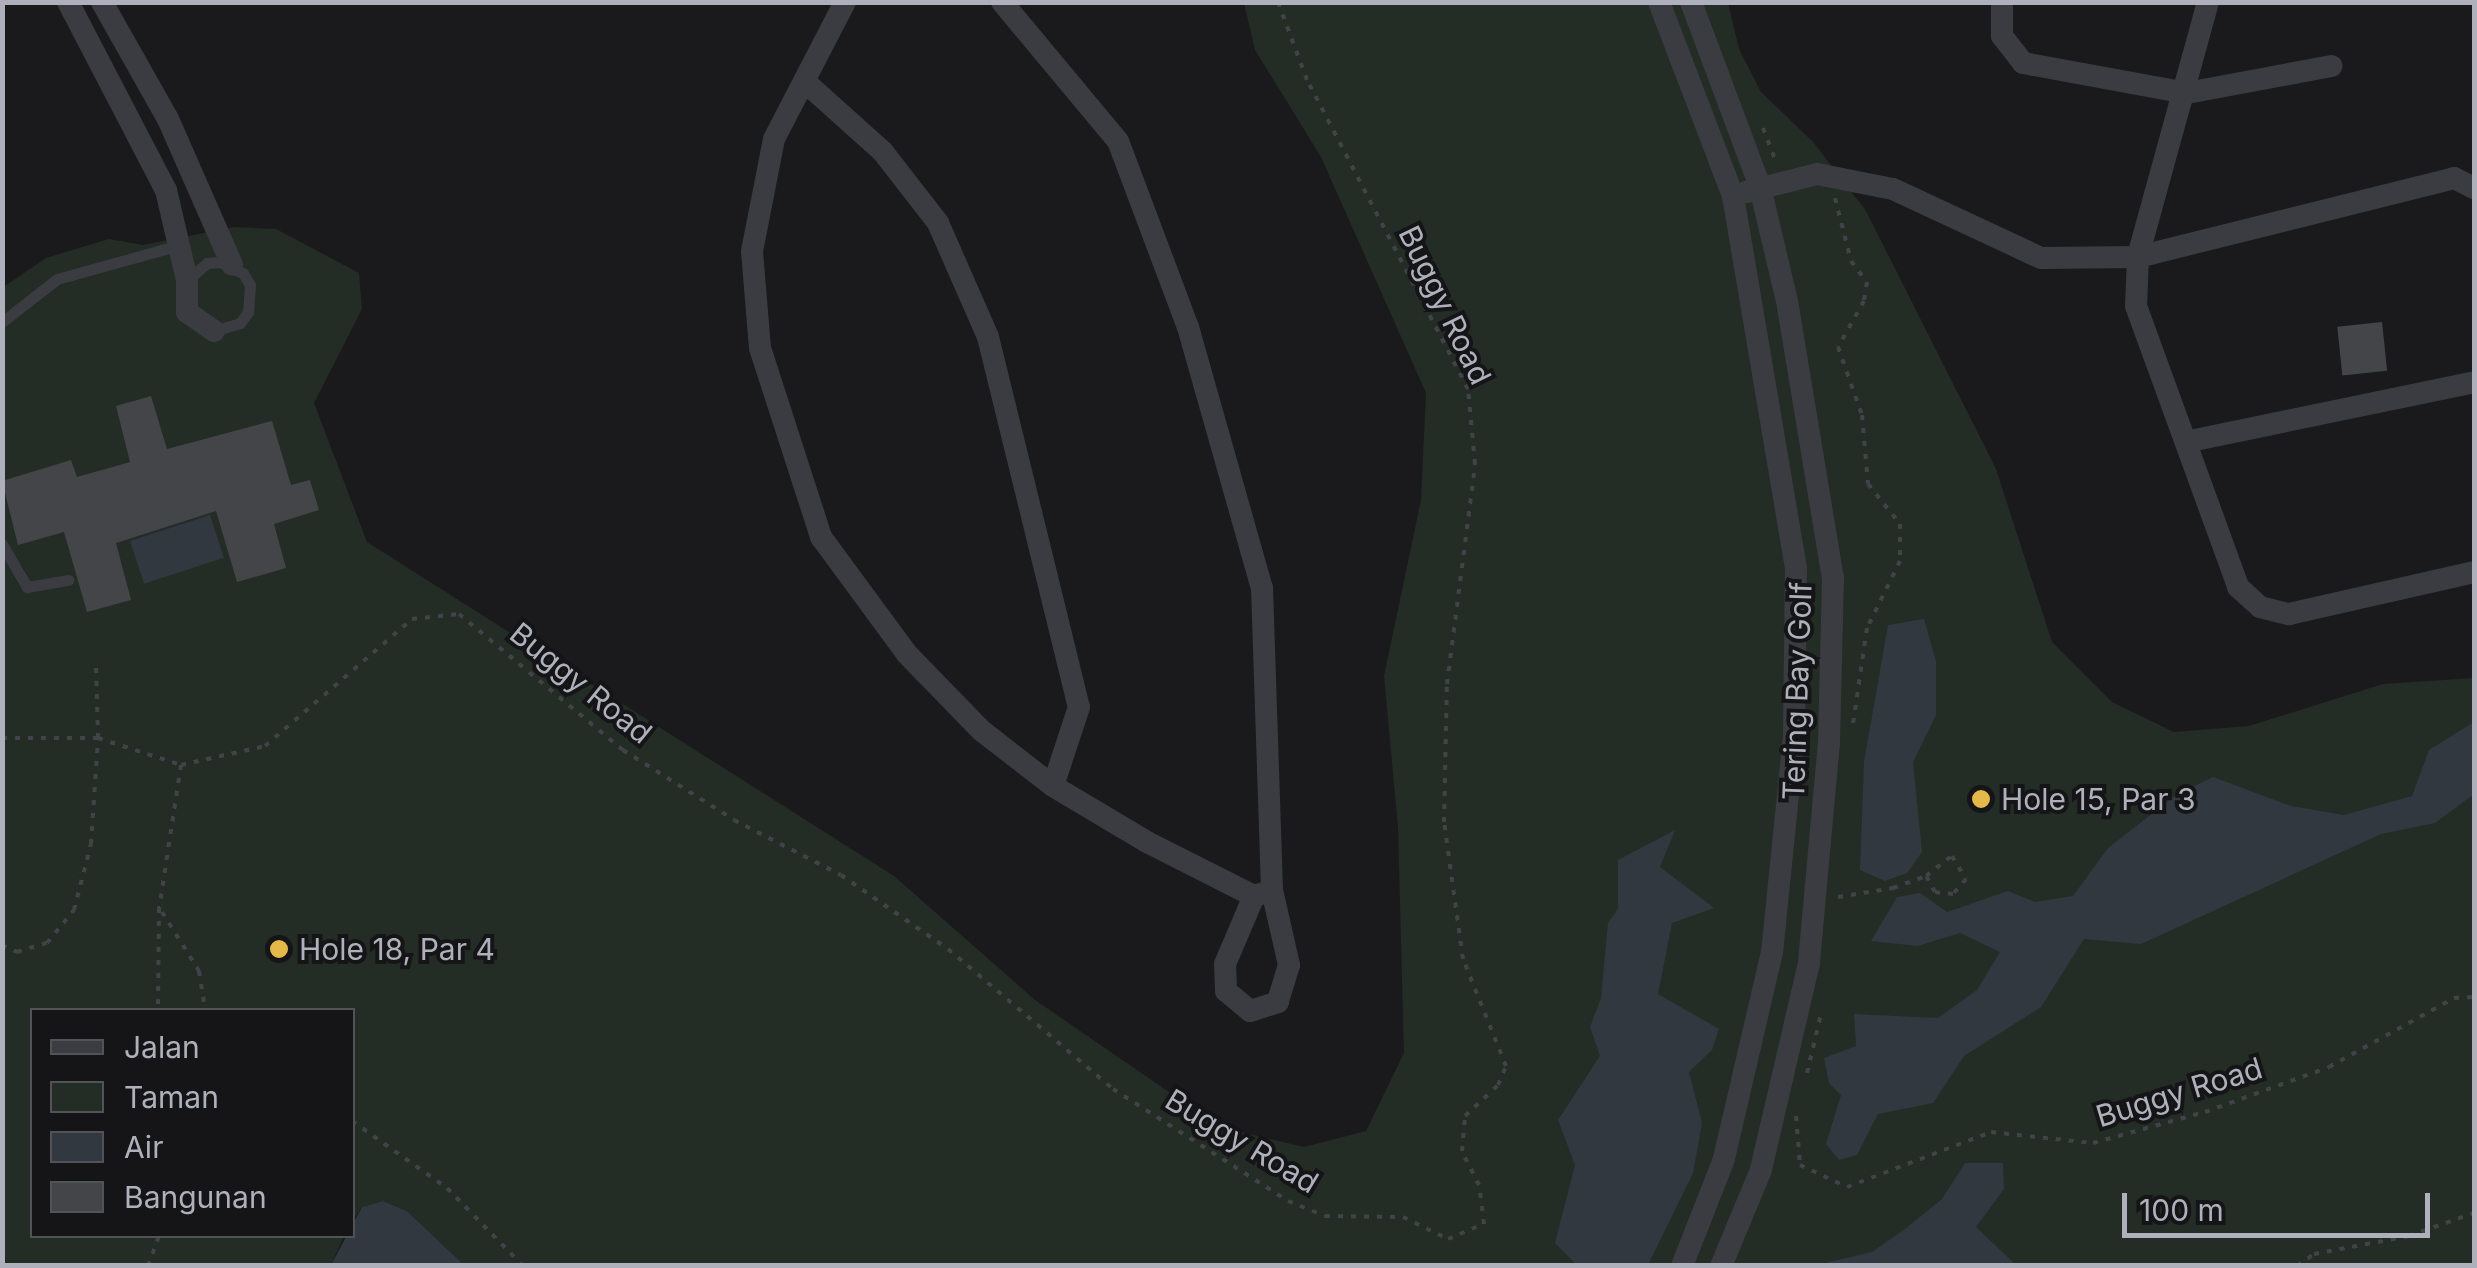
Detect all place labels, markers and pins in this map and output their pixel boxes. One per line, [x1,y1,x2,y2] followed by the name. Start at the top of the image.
[2001,781,2195,817] place label: Hole 15, Par 3
[1970,788,1992,810] marker: Hole 15, Par 3
[299,931,495,967] place label: Hole 18, Par 4
[268,938,290,960] marker: Hole 18, Par 4

